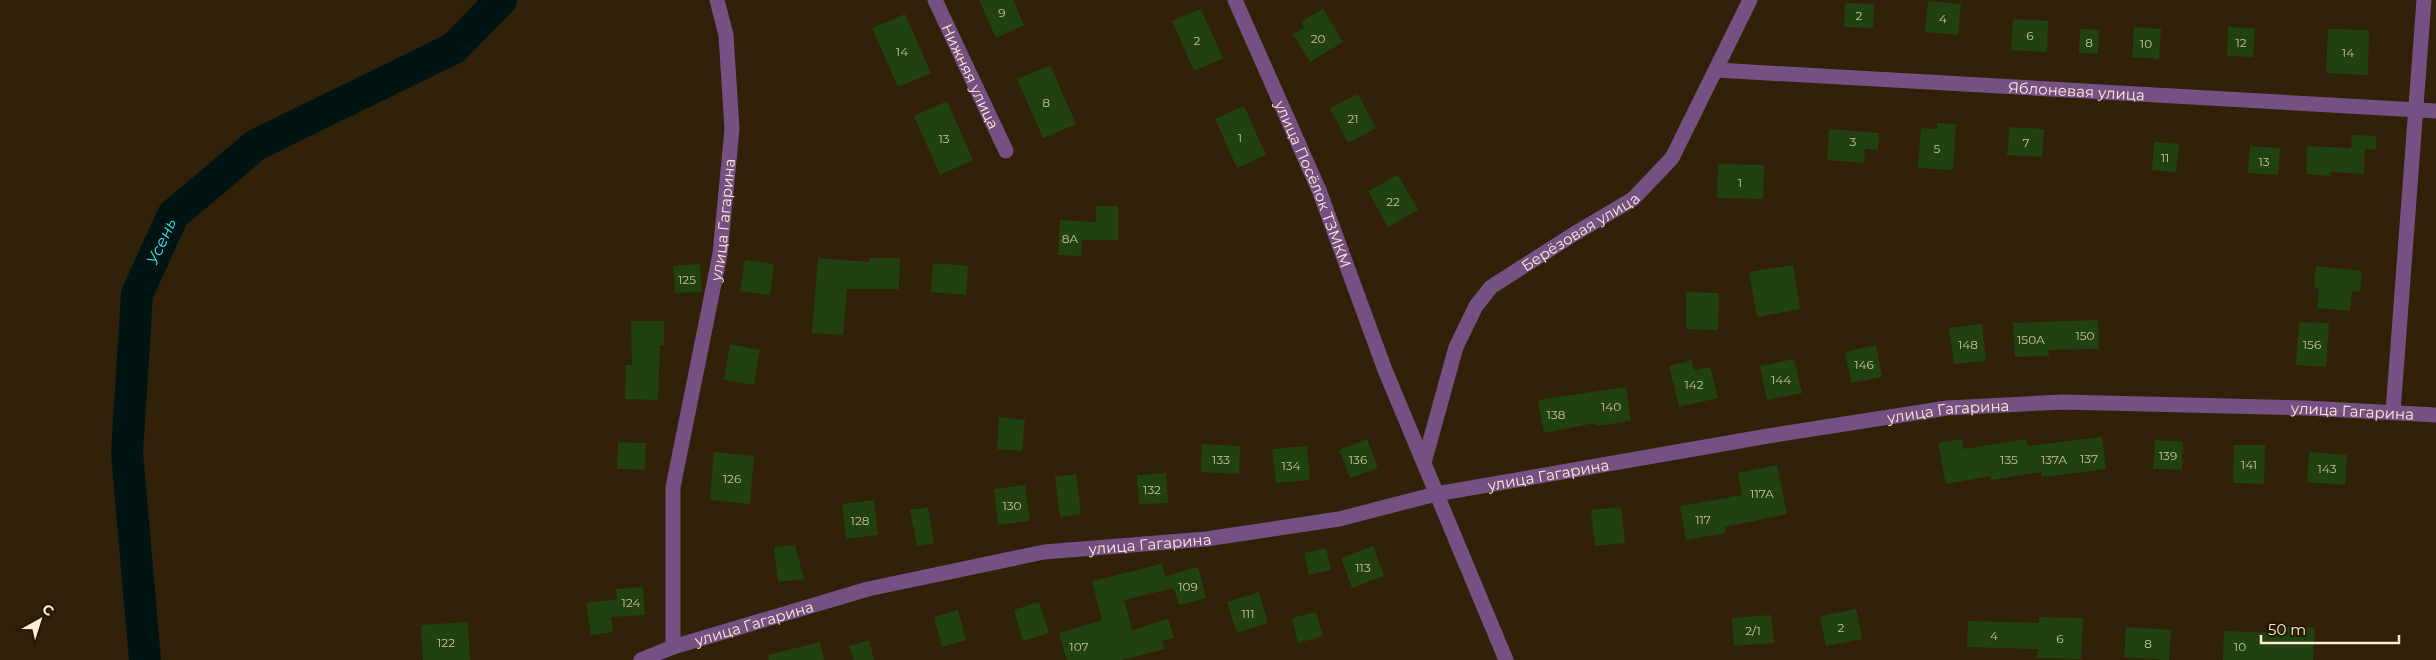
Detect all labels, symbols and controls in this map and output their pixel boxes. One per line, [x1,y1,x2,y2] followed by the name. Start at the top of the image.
[998,5,1006,20] house number: 9
[1856,8,1863,23] house number: 2
[1939,11,1947,26] house number: 4
[938,20,1004,132] street label: Нижняя улица
[2026,28,2034,43] house number: 6
[1311,31,1325,46] house number: 20
[1194,33,1201,48] house number: 2
[2085,35,2093,50] house number: 8
[2235,35,2247,50] house number: 12
[2140,36,2152,51] house number: 10
[896,44,908,59] house number: 14
[2342,45,2354,60] house number: 14
[2007,77,2145,104] street label: Яблоневая улица
[1042,95,1050,110] house number: 8
[1271,96,1356,270] street label: улица Посёлок ТЗМКМ
[1347,111,1359,126] house number: 21
[1238,130,1242,145] house number: 1
[938,131,950,146] house number: 13
[1850,134,1857,149] house number: 3
[2022,135,2030,150] house number: 7
[1934,141,1941,156] house number: 5
[2161,150,2169,165] house number: 11
[2258,154,2270,169] house number: 13
[705,158,739,284] street label: улица Гагарина
[1738,175,1742,190] house number: 1
[1517,189,1644,275] street label: Берёзовая улица
[1386,194,1400,209] house number: 22
[142,215,180,267] water label: Усень
[1062,231,1078,246] house number: 8А
[678,272,696,287] house number: 125
[2075,328,2095,343] house number: 150
[2017,332,2045,347] house number: 150А
[1958,337,1978,352] house number: 148
[2303,337,2321,352] house number: 156
[1854,357,1874,372] house number: 146
[1771,372,1791,387] house number: 144
[1684,377,1704,392] house number: 142
[1884,395,2010,427] street label: улица Гагарина
[2290,398,2414,423] street label: улица Гагарина
[1601,399,1621,414] house number: 140
[1547,407,1566,422] house number: 138
[2159,448,2177,463] house number: 139
[2080,451,2098,466] house number: 137
[1212,452,1230,467] house number: 133
[1349,452,1367,467] house number: 136
[2000,452,2018,467] house number: 135
[2041,452,2067,467] house number: 137А
[1485,454,1611,495] street label: улица Гагарина
[2241,457,2257,472] house number: 141
[1281,458,1301,473] house number: 134
[2318,461,2337,476] house number: 143
[723,471,741,486] house number: 126
[1143,482,1161,497] house number: 132
[1750,486,1774,501] house number: 117А
[1002,498,1022,513] house number: 130
[1695,512,1711,527] house number: 117
[851,513,870,528] house number: 128
[1087,529,1213,558] street label: улица Гагарина
[1355,560,1371,575] house number: 113
[1178,579,1198,594] house number: 109
[15,595,65,645] north arrow
[622,595,640,610] house number: 124
[691,596,816,650] street label: улица Гагарина
[39,600,58,620] text: С
[1242,606,1255,621] house number: 111
[2261,612,2398,644] scale bar
[1838,620,1845,635] house number: 2
[2268,620,2306,639] text: 50 m
[1745,623,1761,638] house number: 2/1
[1990,628,1998,643] house number: 4
[2056,631,2064,646] house number: 6
[437,635,455,650] house number: 122
[2144,636,2152,651] house number: 8
[1069,639,1089,654] house number: 107
[2234,639,2246,654] house number: 10

